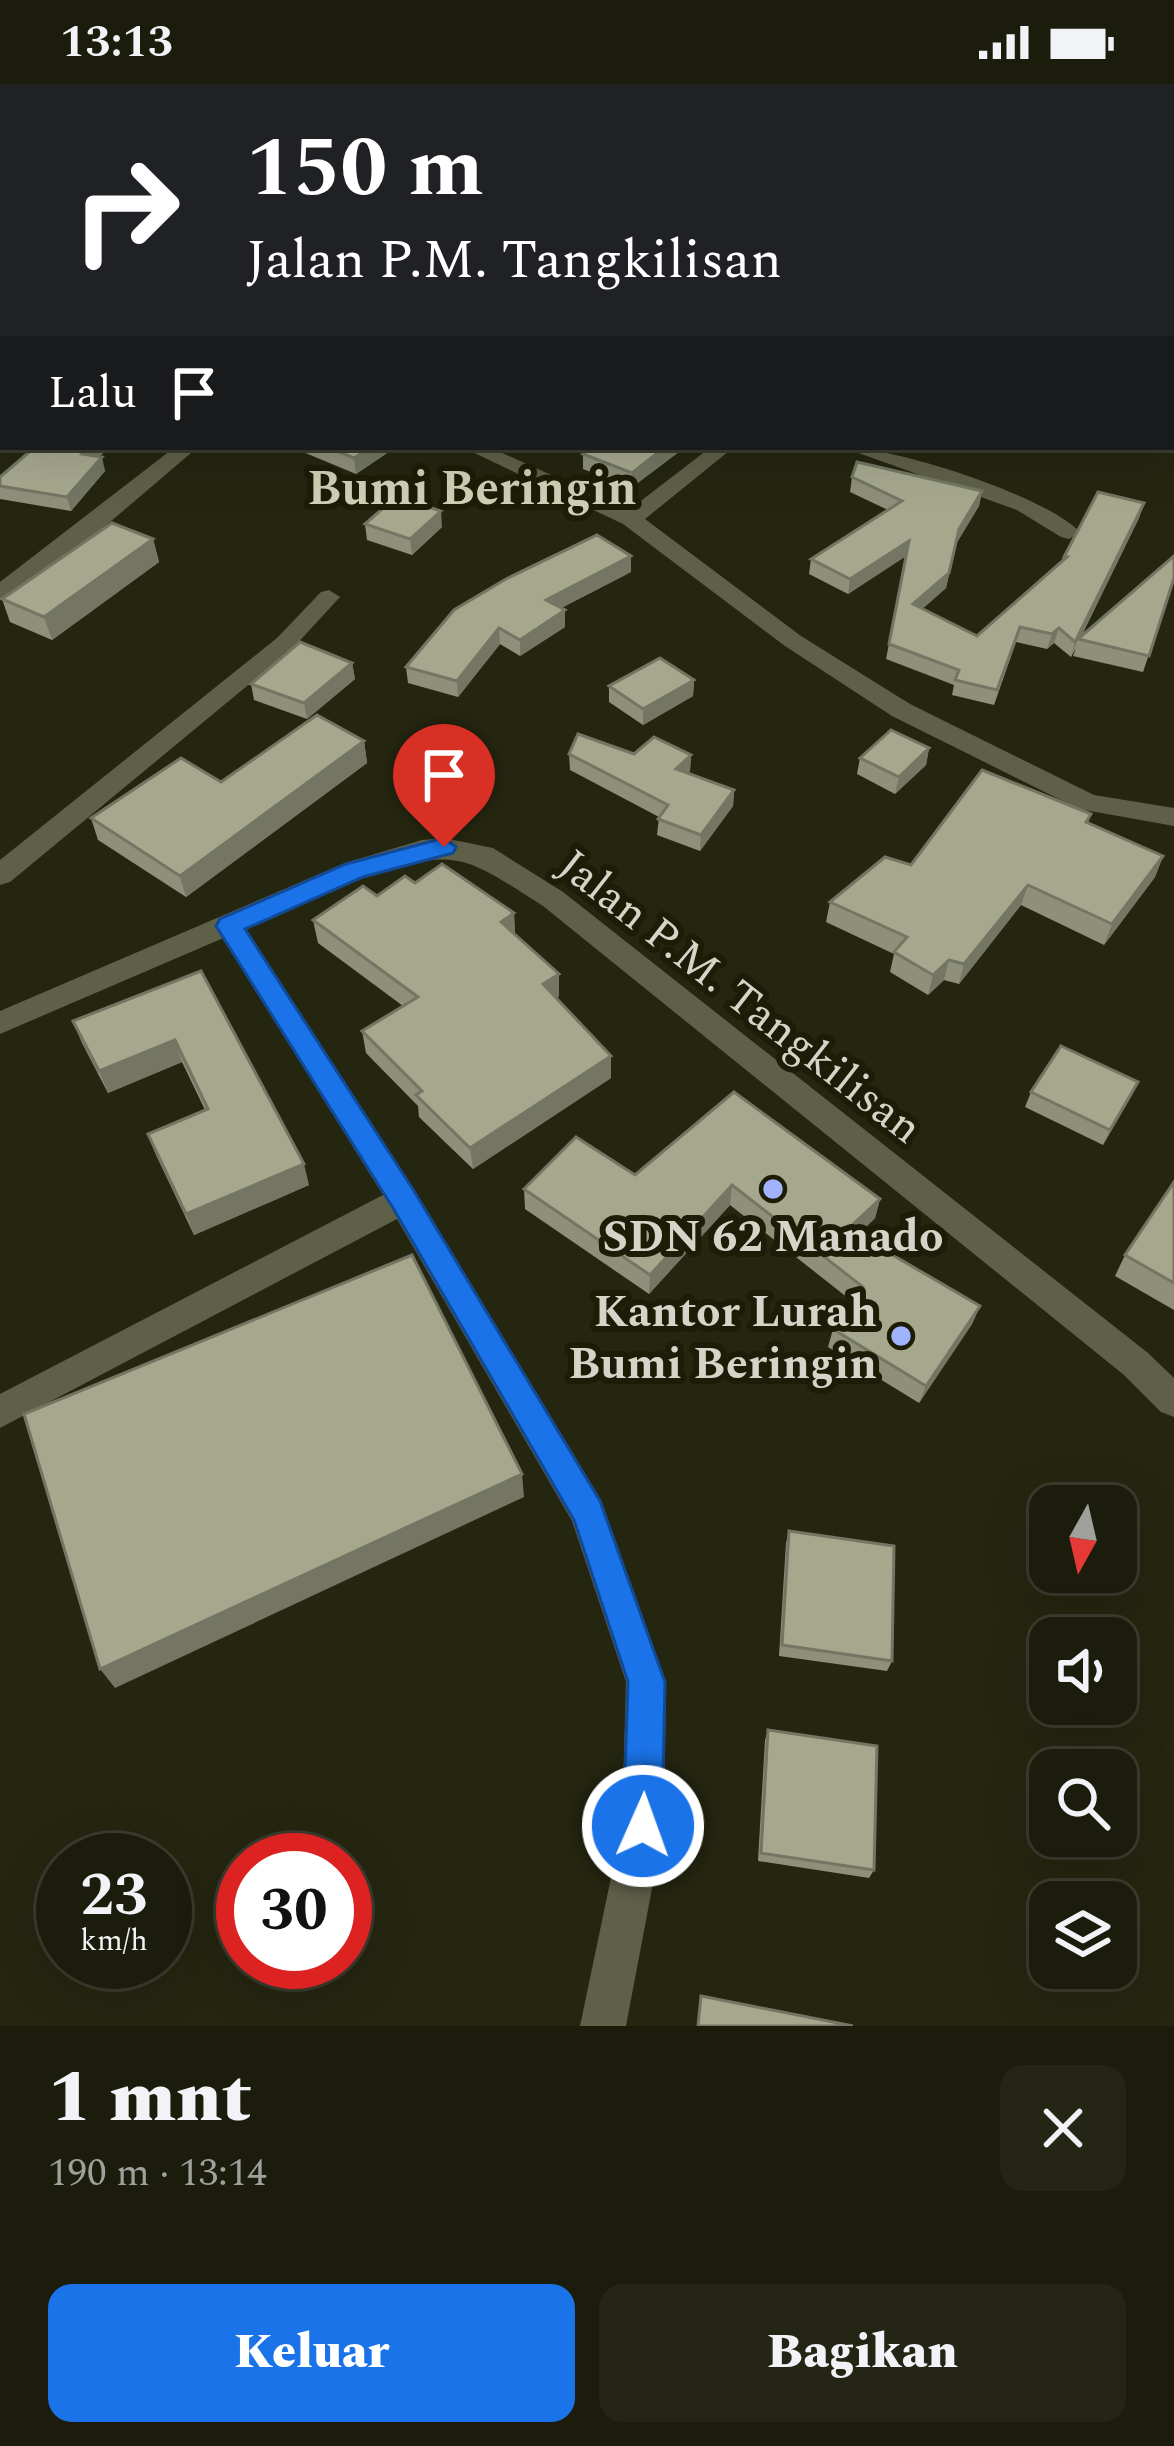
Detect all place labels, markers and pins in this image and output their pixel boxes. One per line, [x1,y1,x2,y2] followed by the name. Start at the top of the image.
[393,724,495,847] pin
[760,1176,786,1202] marker: SDN 62 Manado
[602,1203,944,1272] place label: SDN 62 Manado
[568,1278,877,1399] place label: Kantor Lurah Bumi Beringin
[888,1323,914,1349] marker: Kantor Lurah Bumi Beringin

